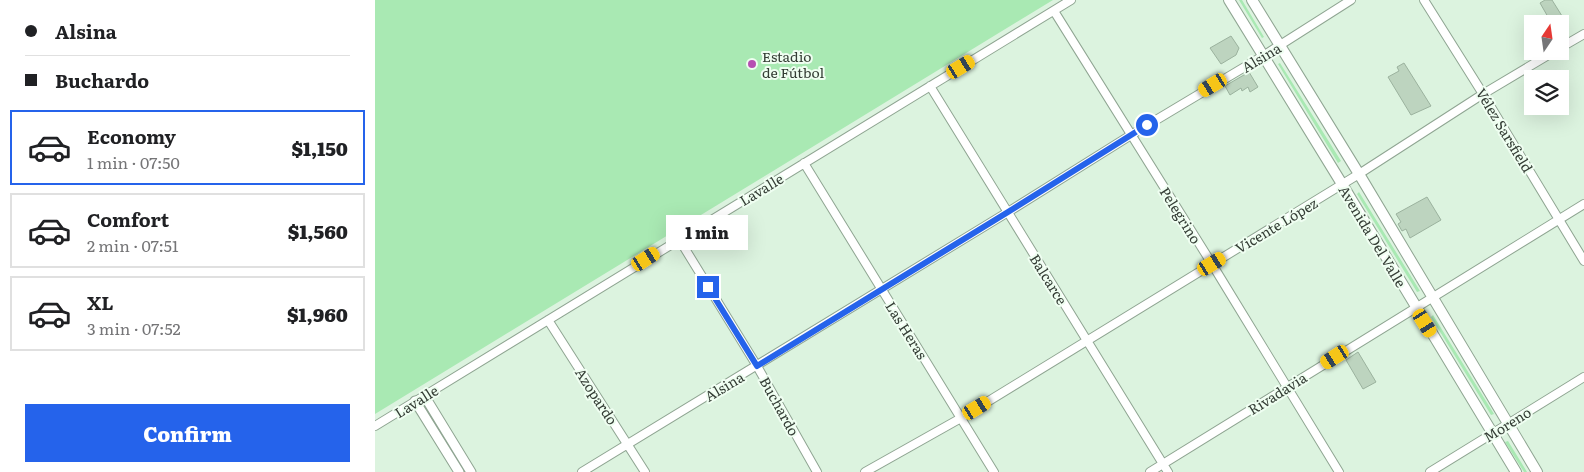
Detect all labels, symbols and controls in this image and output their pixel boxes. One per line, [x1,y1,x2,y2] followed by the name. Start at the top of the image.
[1524,15,1569,60] north arrow
[1524,15,1569,115] map controls
[55,17,117,45] text: Alsina
[1238,37,1285,77] street label: Alsina
[762,46,824,82] place label: Estadio de Fútbol
[944,53,977,81] car
[746,58,758,70] marker: Estadio de Fútbol
[55,66,149,94] text: Buchardo
[1524,70,1569,115] button: layers
[1196,71,1229,99] car
[1472,84,1538,176] street label: Vélez Sarsfield
[1136,114,1158,136] route start
[87,122,176,150] text: Economy
[27,125,72,170] icon: car
[291,134,348,162] text: $1,150
[87,150,180,174] text: 1 min · 07:50
[735,168,787,210] street label: Lavalle
[1335,181,1411,291] street label: Avenida Del Valle
[1156,183,1206,247] street label: Pelegrino
[1231,192,1321,258] street label: Vicente López
[87,205,169,233] text: Comfort
[27,208,72,253] icon: car
[667,214,749,250] callout: 1 min
[288,217,348,245] text: $1,560
[685,220,729,244] text: 1 min
[87,233,179,257] text: 2 min · 07:51
[629,245,662,273] car
[1026,250,1072,308] street label: Balcarce
[1195,250,1228,278] car
[697,276,719,298] route end
[87,288,114,316] text: XL
[27,291,72,336] icon: car
[881,297,933,363] street label: Las Heras
[287,300,348,328] text: $1,960
[1410,306,1439,340] car
[87,316,181,340] text: 3 min · 07:52
[1318,343,1351,371] car
[571,364,623,428] street label: Azopardo
[701,366,748,406] street label: Alsina
[1244,367,1311,419] street label: Rivadavia
[756,373,804,439] street label: Buchardo
[390,380,442,422] street label: Lavalle
[960,394,993,422] car
[1479,402,1535,446] street label: Moreno
[25,404,350,462] button: Confirm

